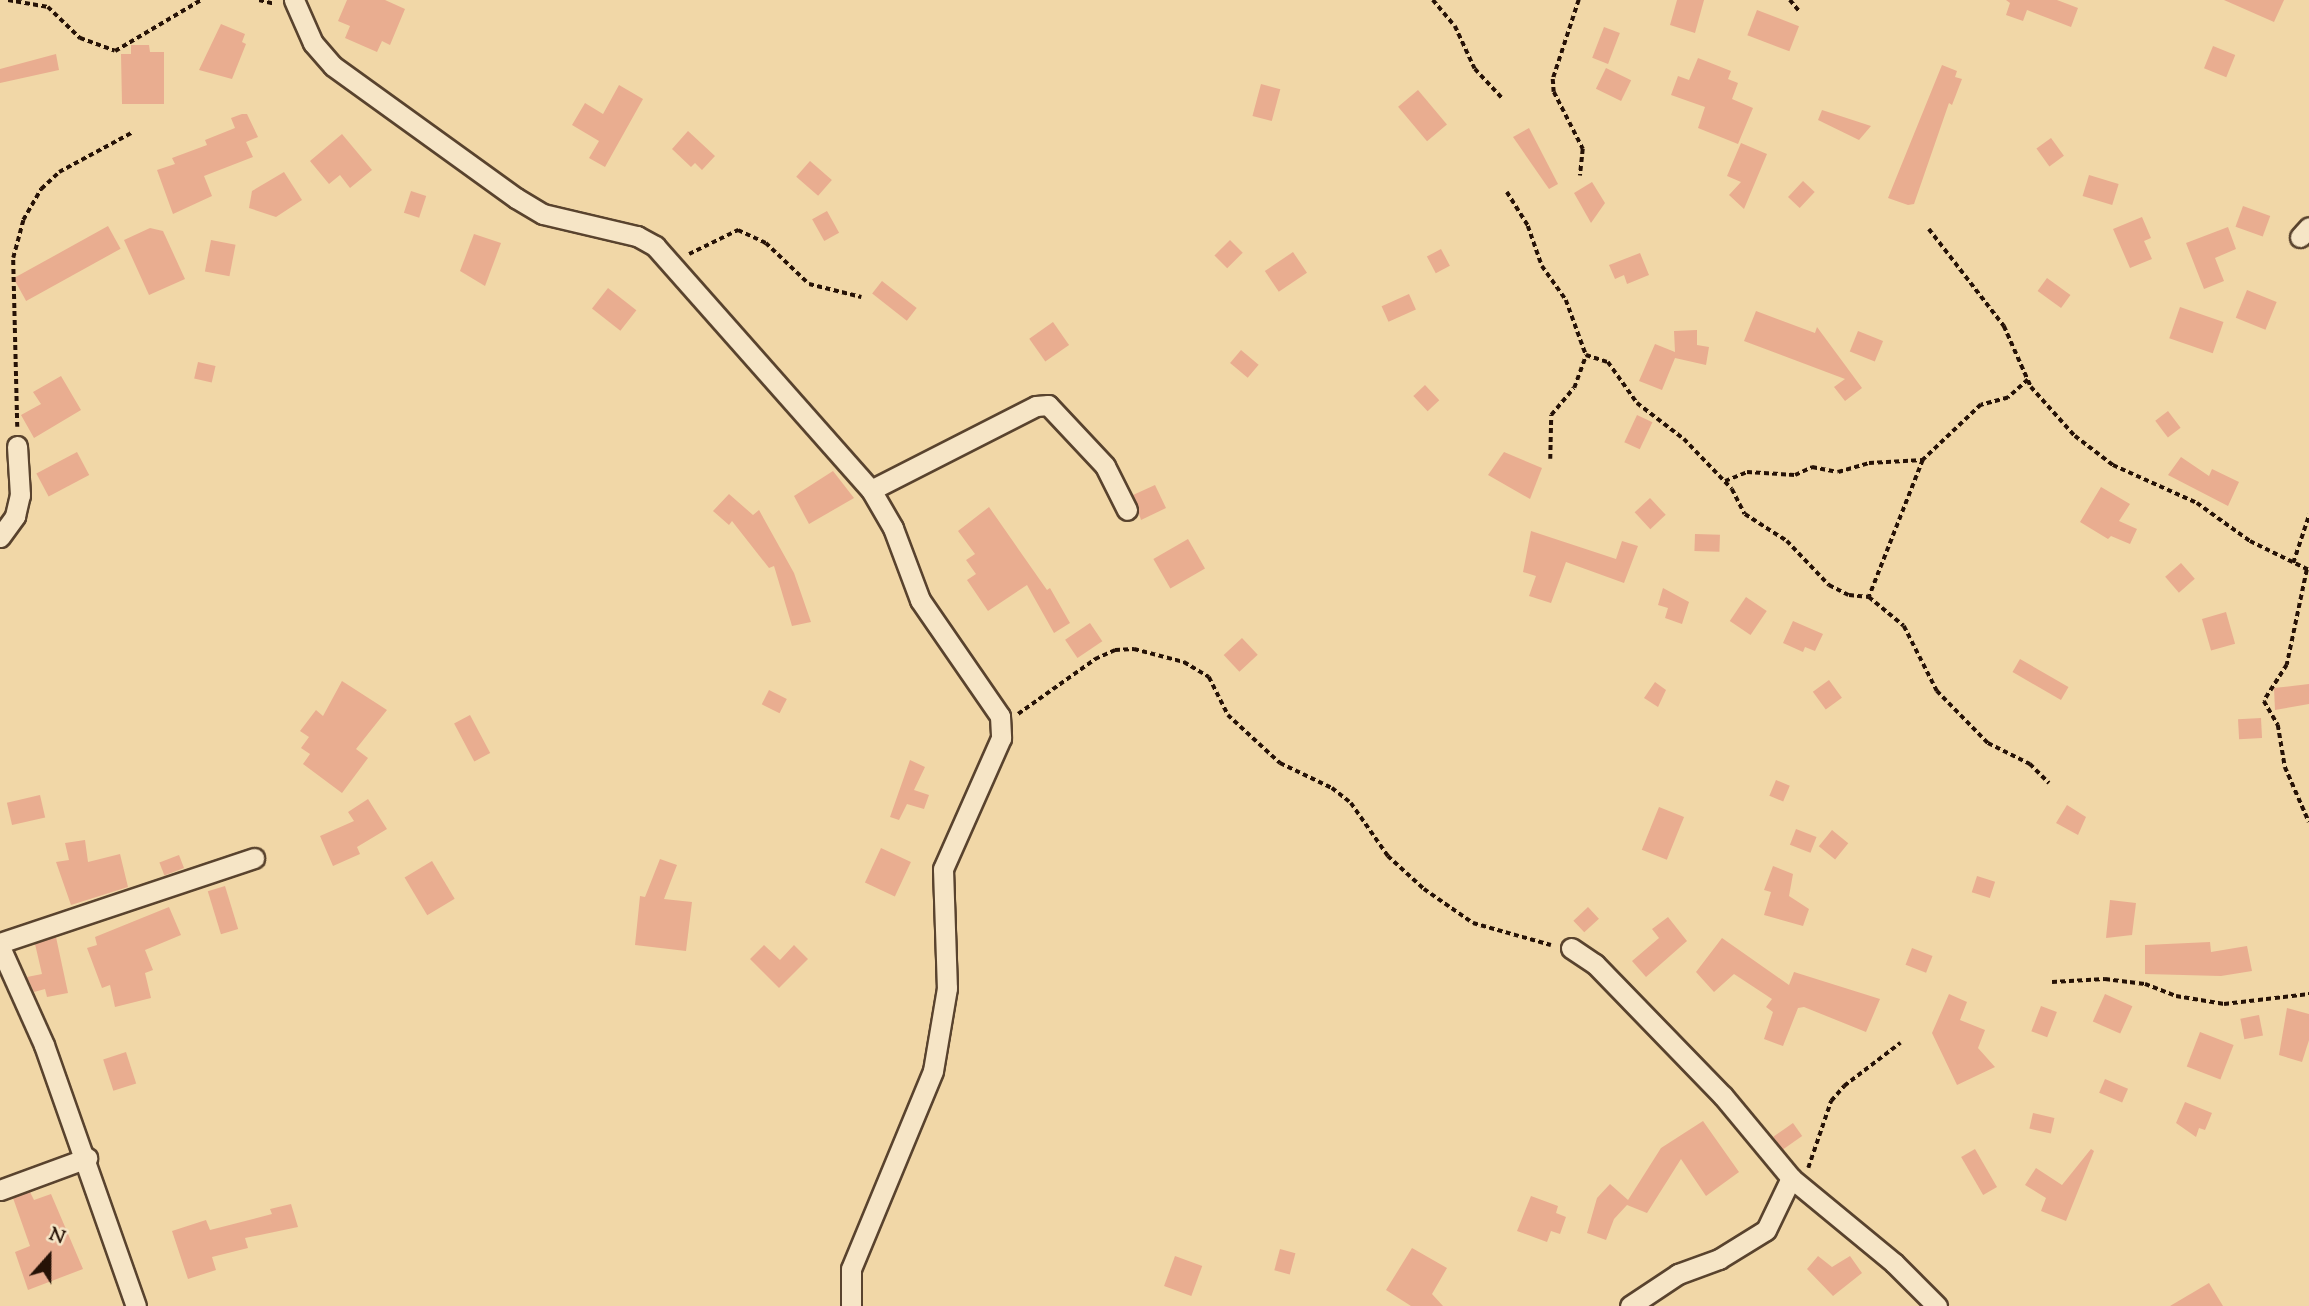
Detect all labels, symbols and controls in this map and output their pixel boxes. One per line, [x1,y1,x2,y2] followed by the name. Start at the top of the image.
[14,1222,84,1292] north arrow
[45,1222,69,1252] text: N

